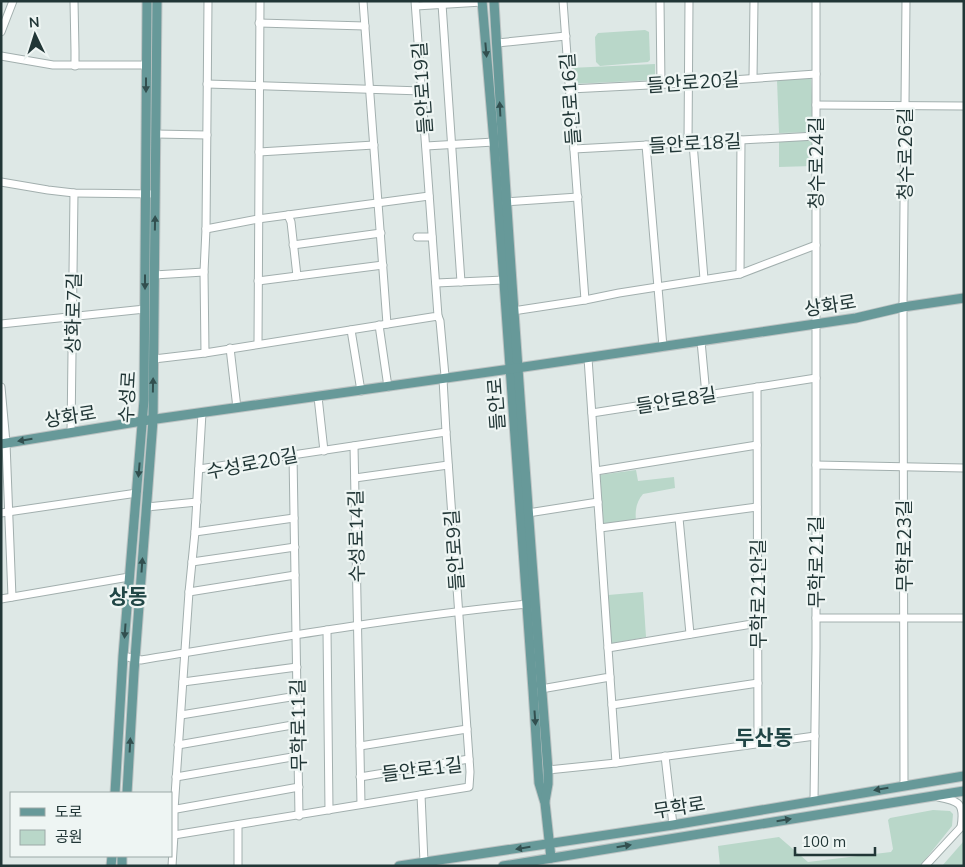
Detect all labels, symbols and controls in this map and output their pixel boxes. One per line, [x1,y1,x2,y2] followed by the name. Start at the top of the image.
[10,10,60,60] north arrow
[28,13,40,31] text: N
[407,41,437,135] street label: 들안로19길
[482,42,490,58] one-way arrow
[555,52,585,146] street label: 들안로16길
[646,67,740,97] street label: 들안로20길
[142,77,150,93] one-way arrow
[496,101,504,117] one-way arrow
[893,108,917,200] street label: 청수로26길
[804,117,828,209] street label: 청수로24길
[648,129,742,157] street label: 들안로18길
[151,215,159,231] one-way arrow
[60,272,86,354] street label: 상화로7길
[141,275,149,291] one-way arrow
[802,289,858,321] street label: 상화로
[114,370,140,424] street label: 수성로
[150,377,158,393] one-way arrow
[482,377,510,431] street label: 들안로
[634,382,718,418] street label: 들안로8길
[42,400,98,432] street label: 상화로
[17,436,33,444] one-way arrow
[204,442,300,484] street label: 수성로20길
[134,462,142,478] one-way arrow
[343,489,369,583] street label: 수성로14길
[892,500,916,592] street label: 무학로23길
[439,509,469,591] street label: 들안로9길
[804,516,828,608] street label: 무학로21길
[746,539,770,649] street label: 무학로21안길
[138,557,146,573] one-way arrow
[109,583,147,609] district label: 상동
[121,624,129,640] one-way arrow
[285,678,311,772] street label: 무학로11길
[531,710,539,726] one-way arrow
[735,724,793,750] district label: 두산동
[126,736,134,752] one-way arrow
[380,752,464,786] street label: 들안로1길
[873,786,889,794] one-way arrow
[651,791,707,823] street label: 무학로
[10,792,172,857] legend
[55,802,83,821] text: 도로
[777,815,793,823] one-way arrow
[795,824,875,856] scale bar
[55,827,83,846] text: 공원
[802,832,846,851] text: 100 m
[616,841,632,849] one-way arrow
[515,844,531,852] one-way arrow

